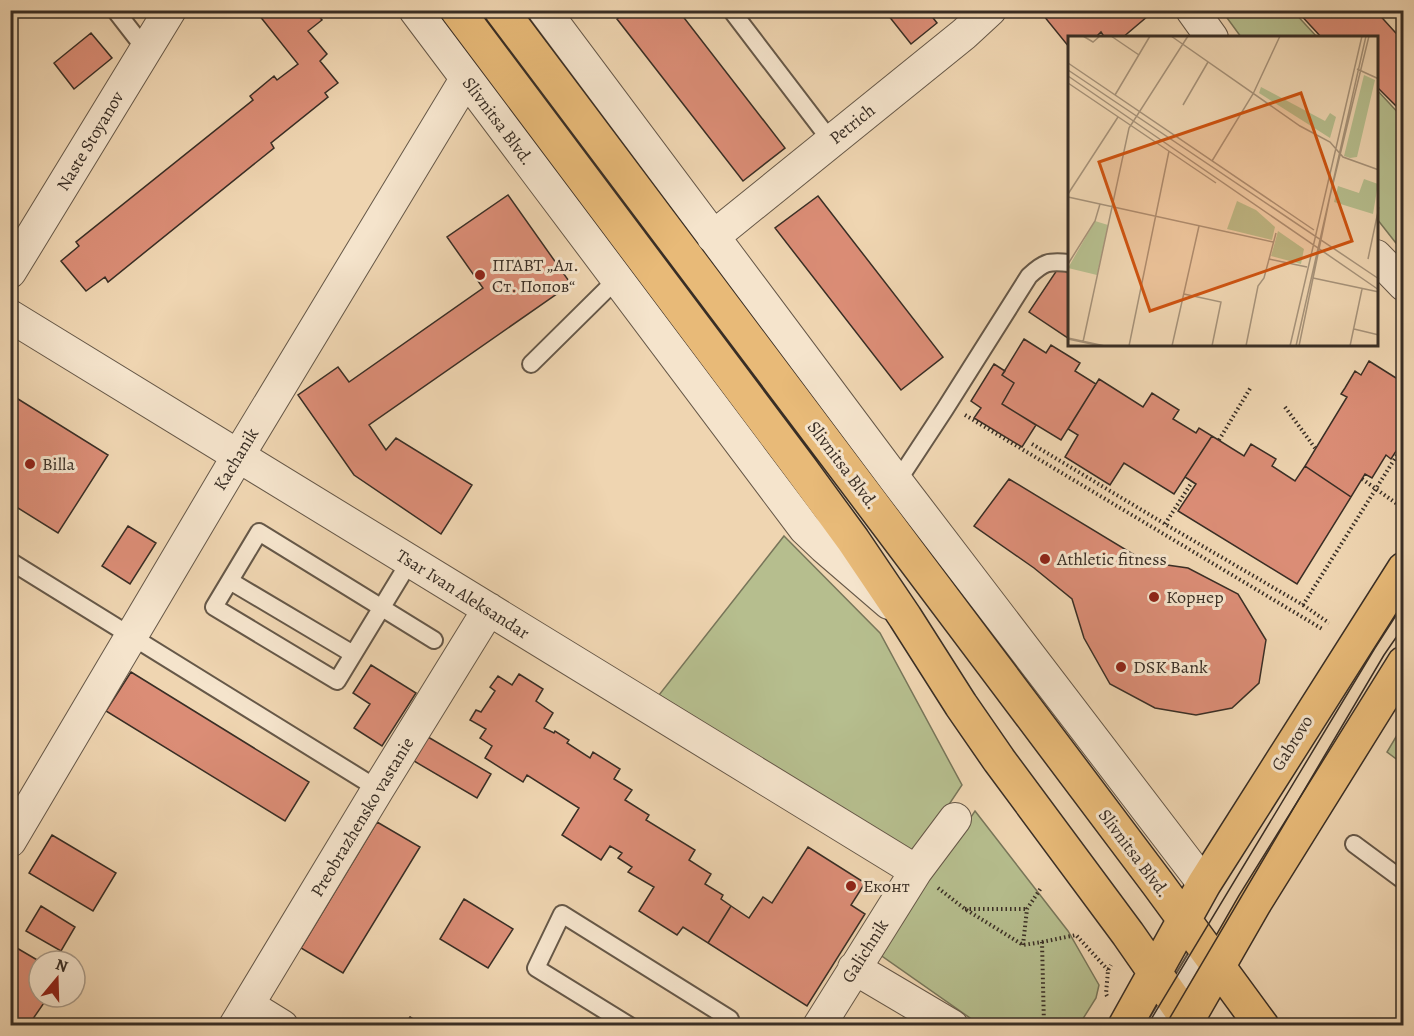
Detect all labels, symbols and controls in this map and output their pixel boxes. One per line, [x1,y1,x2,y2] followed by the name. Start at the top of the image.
[1068,36,1378,346] inset map
[457,72,539,170] street label: Slivnitsa Blvd.
[51,86,130,195] street label: Naste Stoyanov
[824,98,880,150] street label: Petrich
[492,253,579,298] place label: ПГАВТ „Ал. Ст. Попов“
[473,268,487,282] marker: ПГАВТ „Ал. Ст. Попов“
[802,416,884,514] street label: Slivnitsa Blvd.
[208,423,264,495] street label: Kachanik
[42,452,75,476] place label: Billa
[23,457,37,471] marker: Billa
[392,543,534,645] street label: Tsar Ivan Aleksandar
[1056,547,1167,571] place label: Athletic fitness
[1038,552,1052,566] marker: Athletic fitness
[1166,585,1224,609] place label: Корнер
[1147,590,1161,604] marker: Корнер
[1133,655,1208,679] place label: DSK Bank
[1114,660,1128,674] marker: DSK Bank
[1266,711,1318,775] street label: Gabrovo
[305,733,419,901] street label: Preobrazhensko vastanie
[1093,804,1175,902] street label: Slivnitsa Blvd.
[863,874,910,898] place label: Еконт
[844,879,858,893] marker: Еконт
[836,915,894,987] street label: Galichnik
[27,949,87,1009] north arrow
[52,953,71,978] text: N

